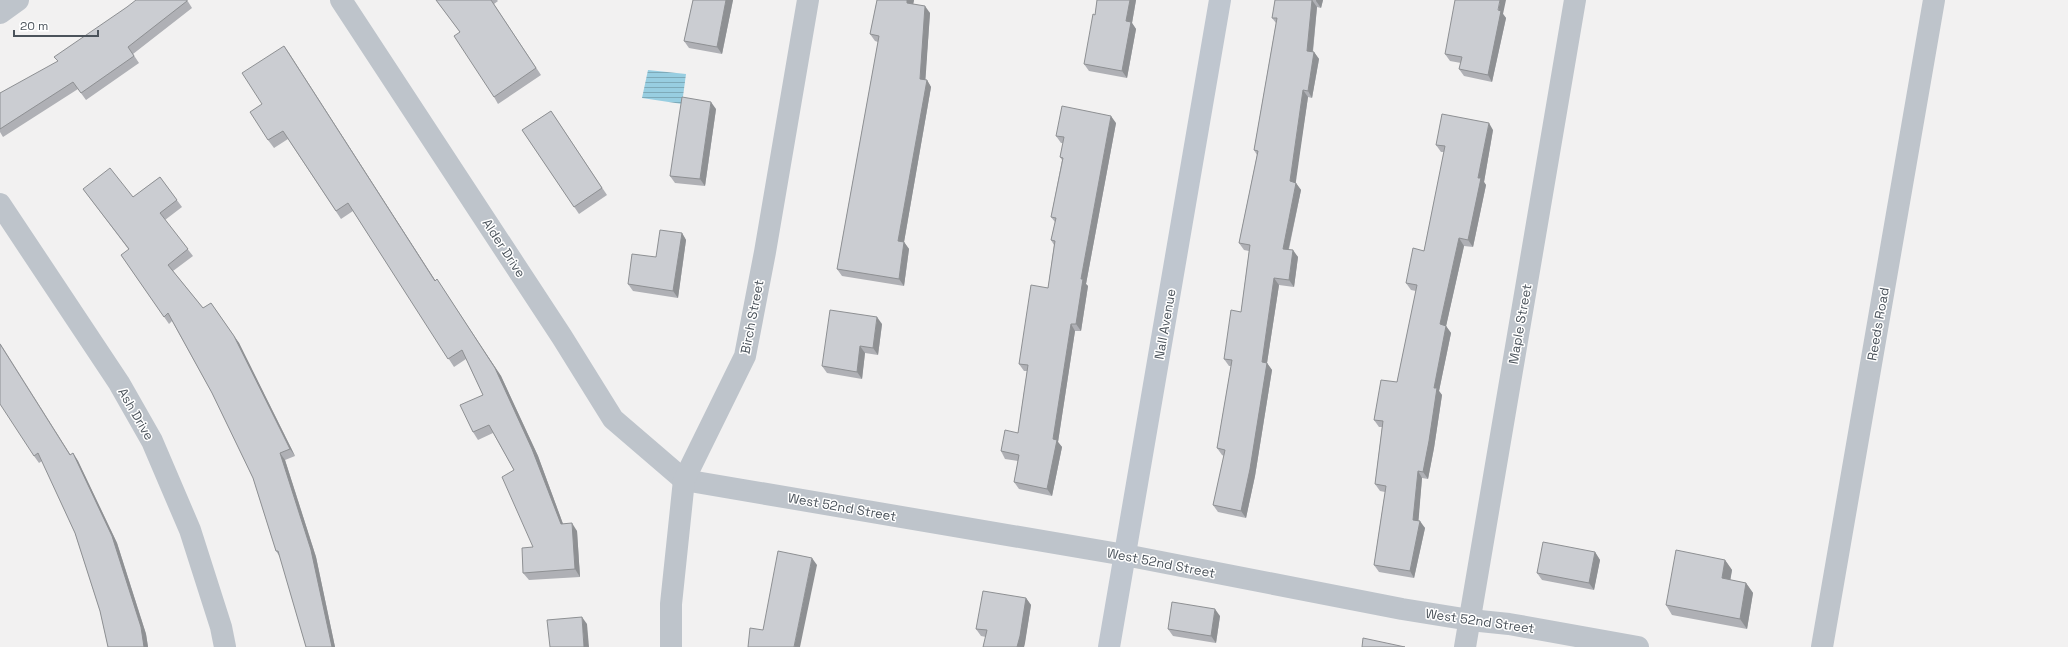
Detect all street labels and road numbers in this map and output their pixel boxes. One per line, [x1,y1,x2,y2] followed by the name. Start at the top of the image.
[479,215,529,281] street label: Alder Drive
[736,278,768,356] street label: Birch Street
[1505,283,1535,365] street label: Maple Street
[1863,286,1893,362] street label: Reeds Road
[1150,287,1180,361] street label: Nall Avenue
[114,385,158,443] street label: Ash Drive
[786,489,898,525] street label: West 52nd Street
[1105,544,1217,582] street label: West 52nd Street
[1424,605,1536,637] street label: West 52nd Street

